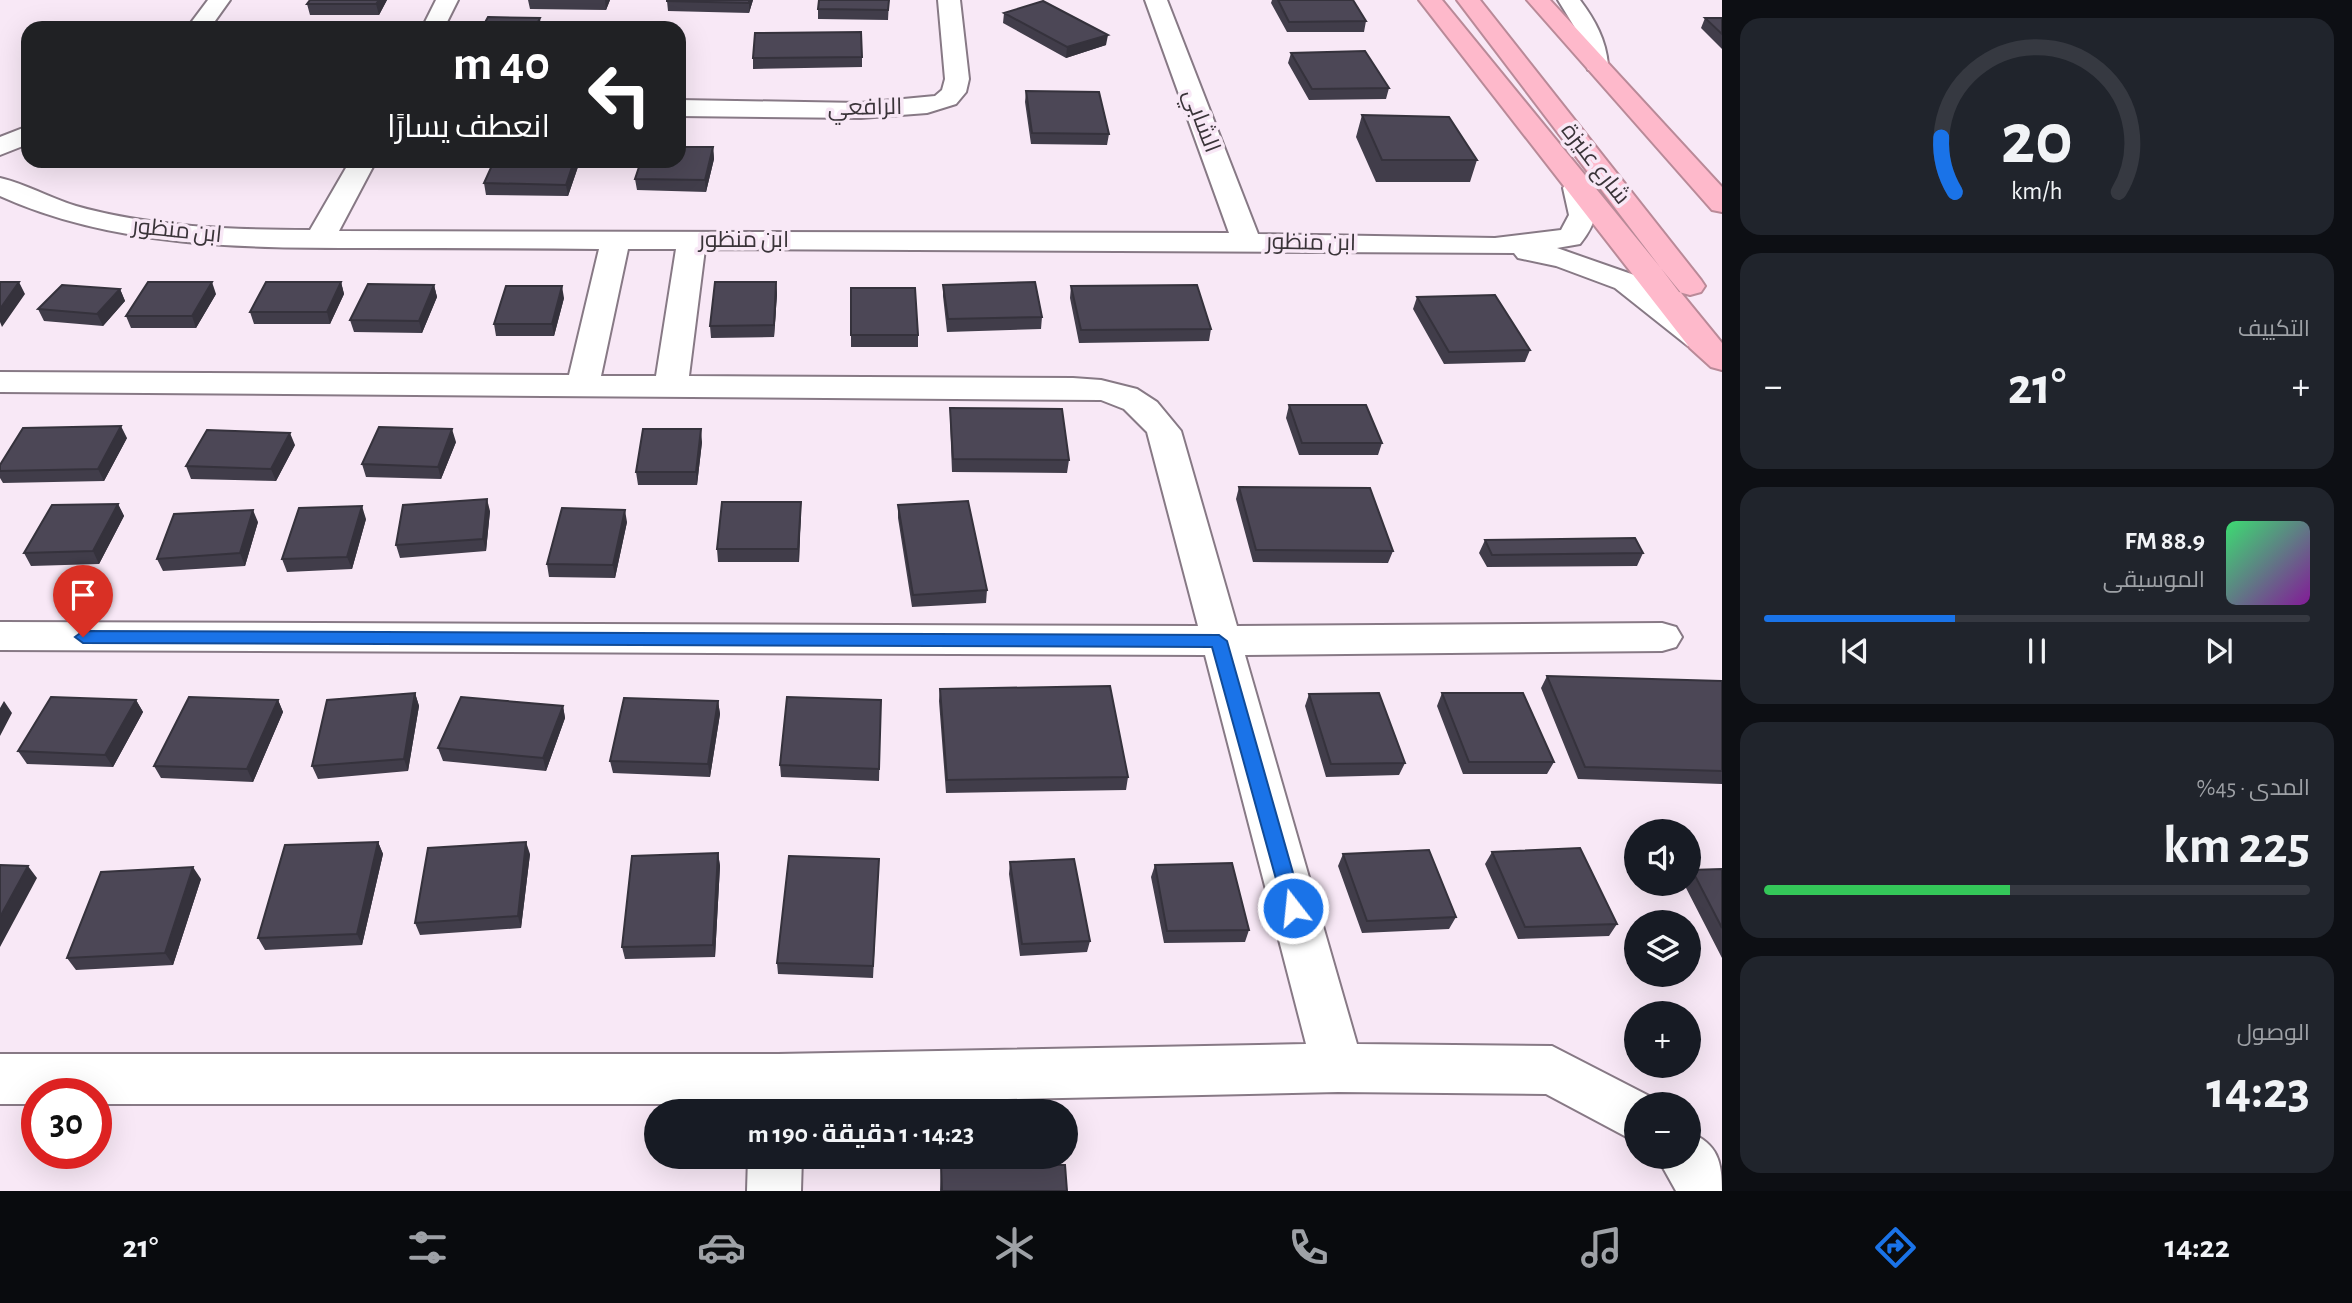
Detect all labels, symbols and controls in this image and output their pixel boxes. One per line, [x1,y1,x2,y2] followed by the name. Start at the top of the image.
[453,40,550,89] text: 40 m
[574,49,665,140] icon: left
[1174,86,1224,158] street label: الشابي
[828,96,903,125] street label: الرافعي
[2001,105,2073,178] text: 20
[387,111,550,143] text: انعطف يسارًا
[1554,119,1634,211] street label: شارع عنيزة
[2011,179,2063,204] text: km/h
[129,215,223,248] street label: ابن منظور
[697,229,789,253] street label: ابن منظور
[1264,231,1356,256] street label: ابن منظور
[2238,318,2310,341] text: التكييف
[2008,361,2066,413] text: 21°
[1764,368,1782,406] text: −
[2292,368,2310,406] text: +
[2125,528,2205,554] text: 88.9 FM
[53,565,113,637] pin
[2103,569,2205,592] text: الموسيقى
[64,576,102,614] icon: arrive
[1836,632,1874,670] icon: previous
[2018,632,2056,670] icon: pause
[2200,632,2238,670] icon: next
[2197,777,2310,800] text: المدى · 45%
[1624,819,1701,1169] map controls
[1624,819,1701,896] button: sound
[2163,820,2310,872] text: 225 km
[1256,871,1330,945] position arrow
[1624,910,1701,987] button: layers
[1624,1001,1701,1078] button: +
[2237,1022,2310,1045] text: الوصول
[2206,1065,2310,1117] text: 14:23
[21,1078,112,1169] speed limit sign: 30
[1624,1092,1701,1169] button: −
[748,1121,974,1147] text: 14:23 · 1 دقيقة · 190 m
[403,1223,452,1272] icon: filters
[697,1223,746,1272] icon: car
[990,1223,1039,1272] icon: climate
[1284,1223,1333,1272] icon: phone
[1577,1223,1626,1272] icon: music
[1871,1223,1920,1272] icon: directions
[122,1231,158,1263] text: 21°
[2165,1231,2230,1263] text: 14:22

